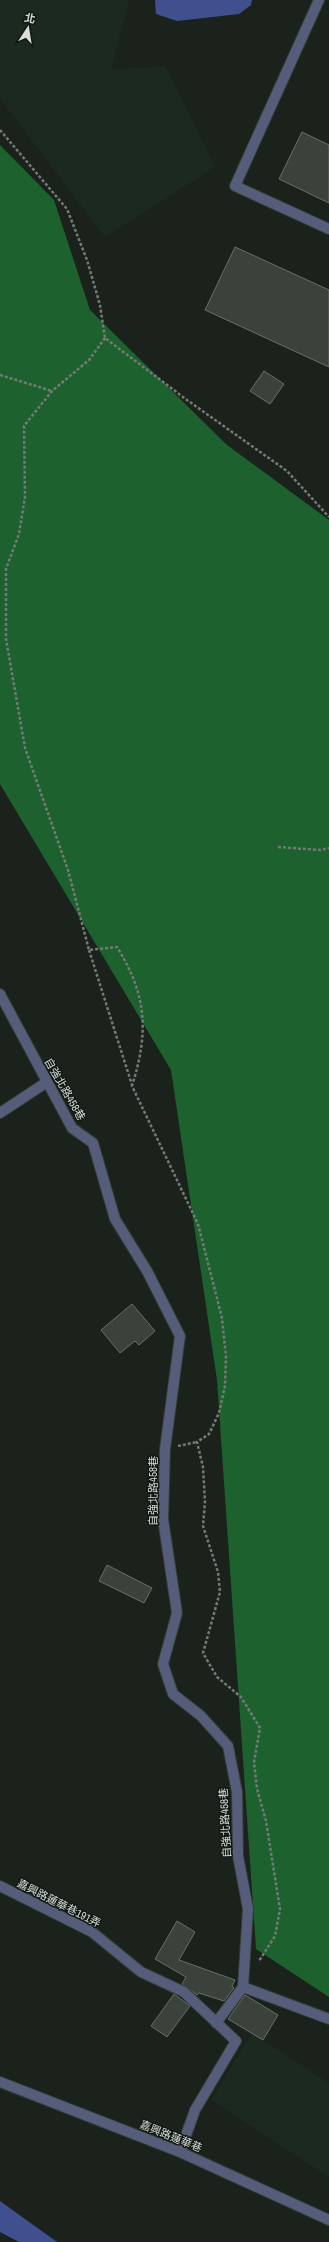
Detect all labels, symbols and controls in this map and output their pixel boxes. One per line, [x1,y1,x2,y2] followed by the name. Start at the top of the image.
[8,8,48,48] north arrow
[23,10,37,26] text: 北
[41,1055,89,1123] street label: 自強北路458巷
[146,1456,160,1526] street label: 自強北路458巷
[216,1788,234,1858] street label: 自強北路458巷
[15,1876,103,1930] street label: 嘉興路蓮華巷191弄
[138,2117,204,2155] street label: 嘉興路蓮華巷

